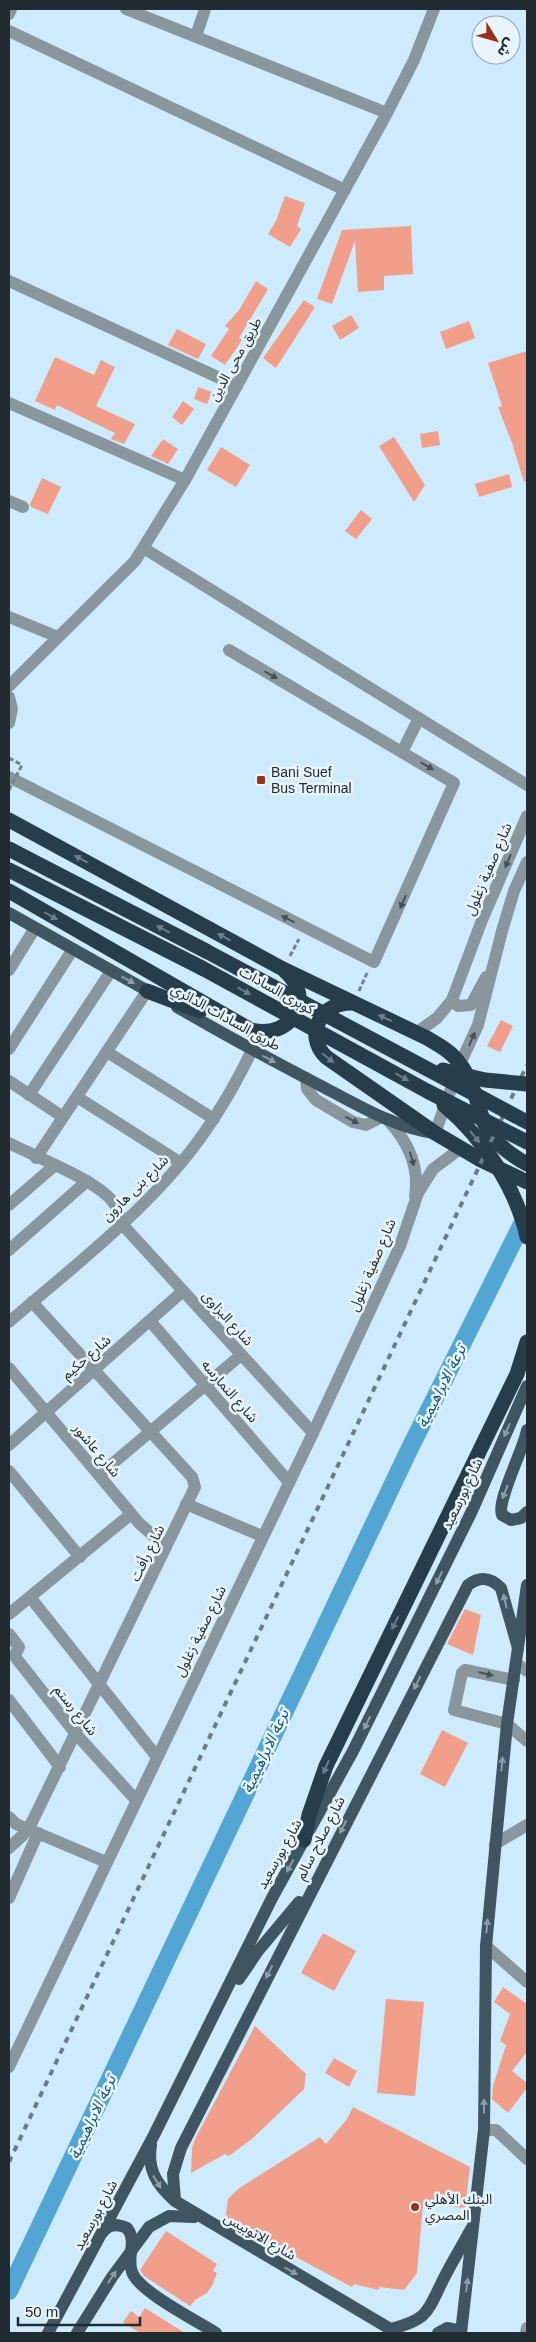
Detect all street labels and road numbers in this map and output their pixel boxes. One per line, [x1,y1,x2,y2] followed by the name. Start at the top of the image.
[205,314,266,405] street label: طريق محى الدين
[461,820,517,919] street label: شارع صفية زغلول
[236,963,317,1018] street label: كوبرى السادات
[167,980,283,1057] street label: طريق السادات الدائري
[99,1152,174,1227] street label: شارع بنى هارون
[345,1216,401,1315] street label: شارع صفية زغلول
[197,1287,257,1351] street label: شارع البزاوى
[58,1331,116,1385] street label: شارع حكيم
[196,1356,262,1428] street label: شارع النمارسه
[67,1419,124,1482] street label: شارع عاشور
[438,1456,488,1534] street label: شارع بورسعيد
[126,1522,170,1585] street label: شارع رأفت
[171,1583,232,1680] street label: شارع صفية زغلول
[49,1682,101,1740] street label: شارع رستم
[292,1794,351,1884] street label: شارع صلاح سالم
[253,1816,307,1893] street label: شارع بورسعيد
[70,2177,123,2254] street label: شارع بورسعيد
[220,2209,299,2266] street label: شارع الاتوبيس

